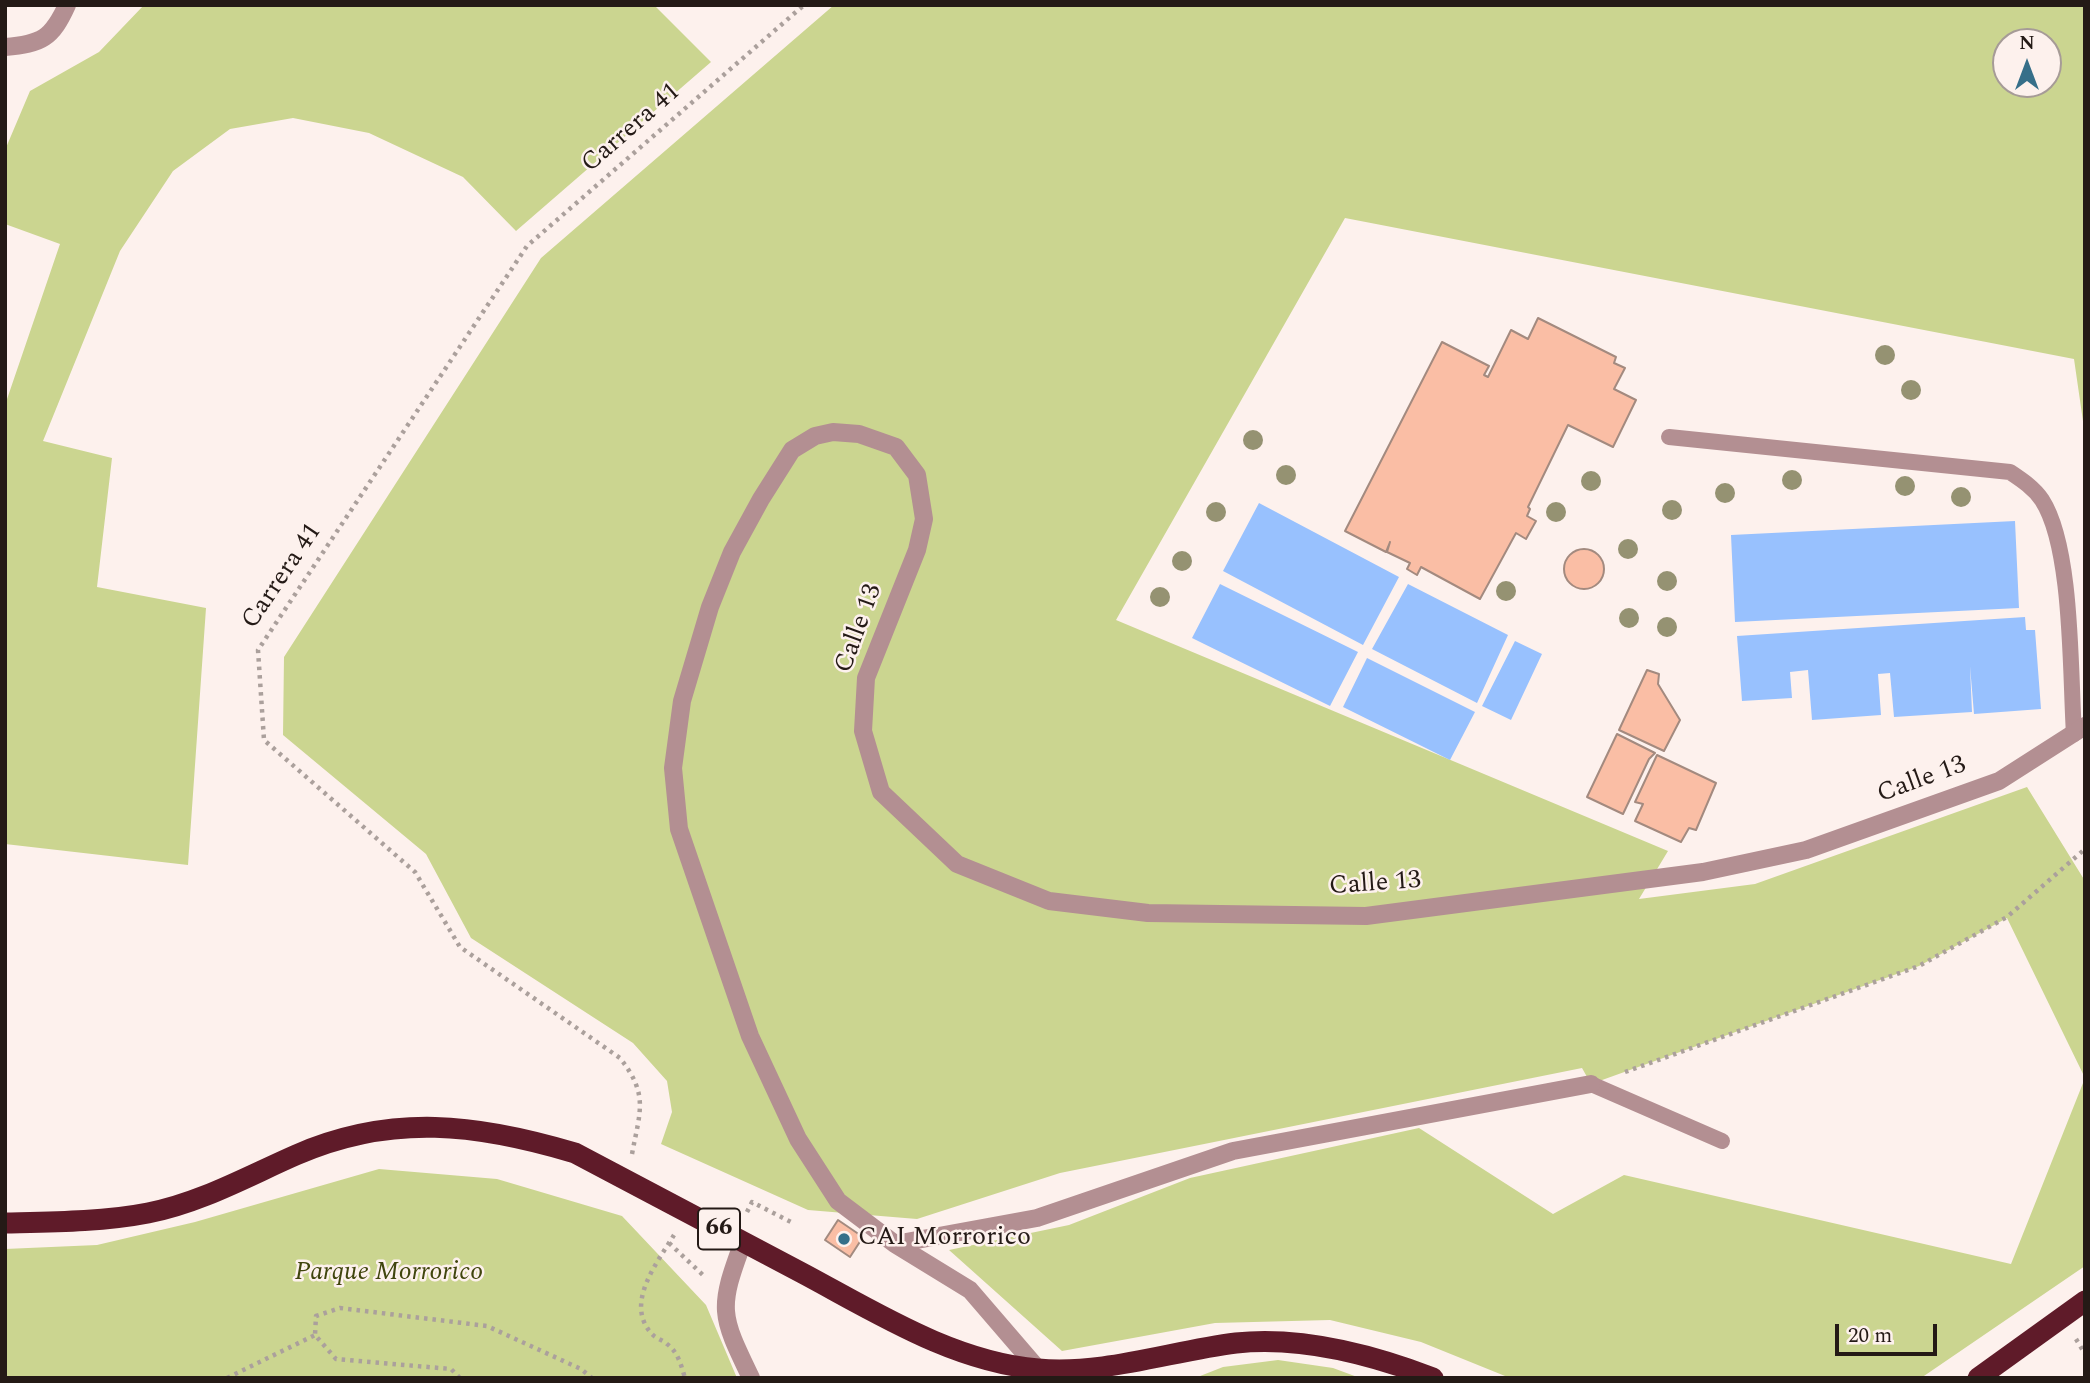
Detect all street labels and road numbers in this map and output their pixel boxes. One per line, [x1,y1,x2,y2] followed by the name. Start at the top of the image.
[576,78,688,180] street label: Carrera 41
[236,518,330,636] street label: Carrera 41
[830,581,890,677] street label: Calle 13
[1874,751,1970,811] street label: Calle 13
[1328,866,1422,904] street label: Calle 13
[698,1209,740,1250] road number: 66

